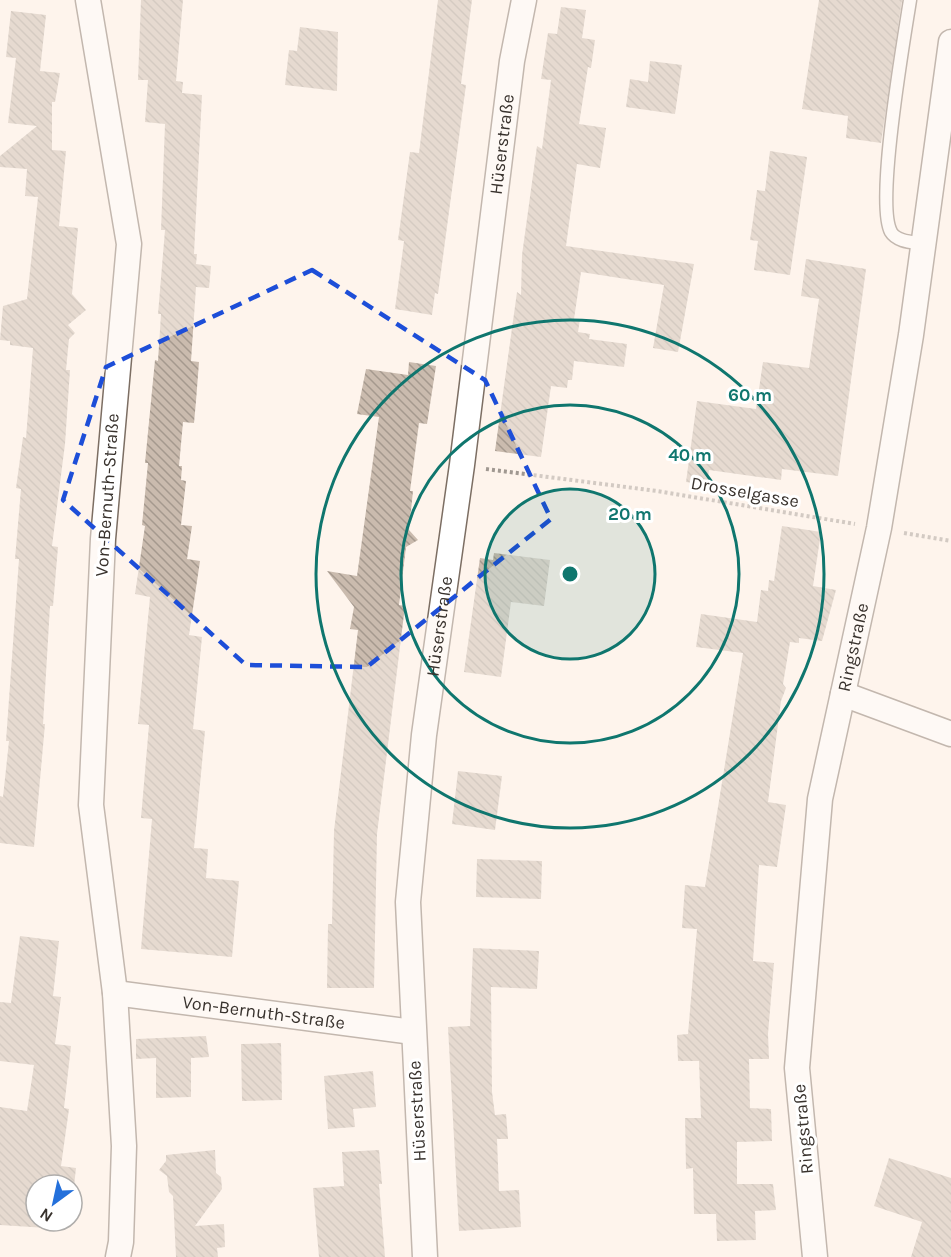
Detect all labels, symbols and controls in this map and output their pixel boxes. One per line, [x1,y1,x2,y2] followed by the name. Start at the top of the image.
[485,93,519,196] street label: Hüserstraße
[728,384,772,406] text: 60 m
[90,413,124,577] street label: Von-Bernuth-Straße
[668,444,712,466] text: 40 m
[689,472,801,512] street label: Drosselgasse
[608,503,652,525] text: 20 m
[560,564,580,584] centre of rings
[421,575,457,678] street label: Hüserstraße
[833,601,873,694] street label: Ringstraße
[181,991,346,1034] street label: Von-Bernuth-Straße
[403,1060,431,1162] street label: Hüserstraße
[788,1083,818,1175] street label: Ringstraße
[24,1173,84,1233] north arrow
[36,1204,56,1226] text: N

